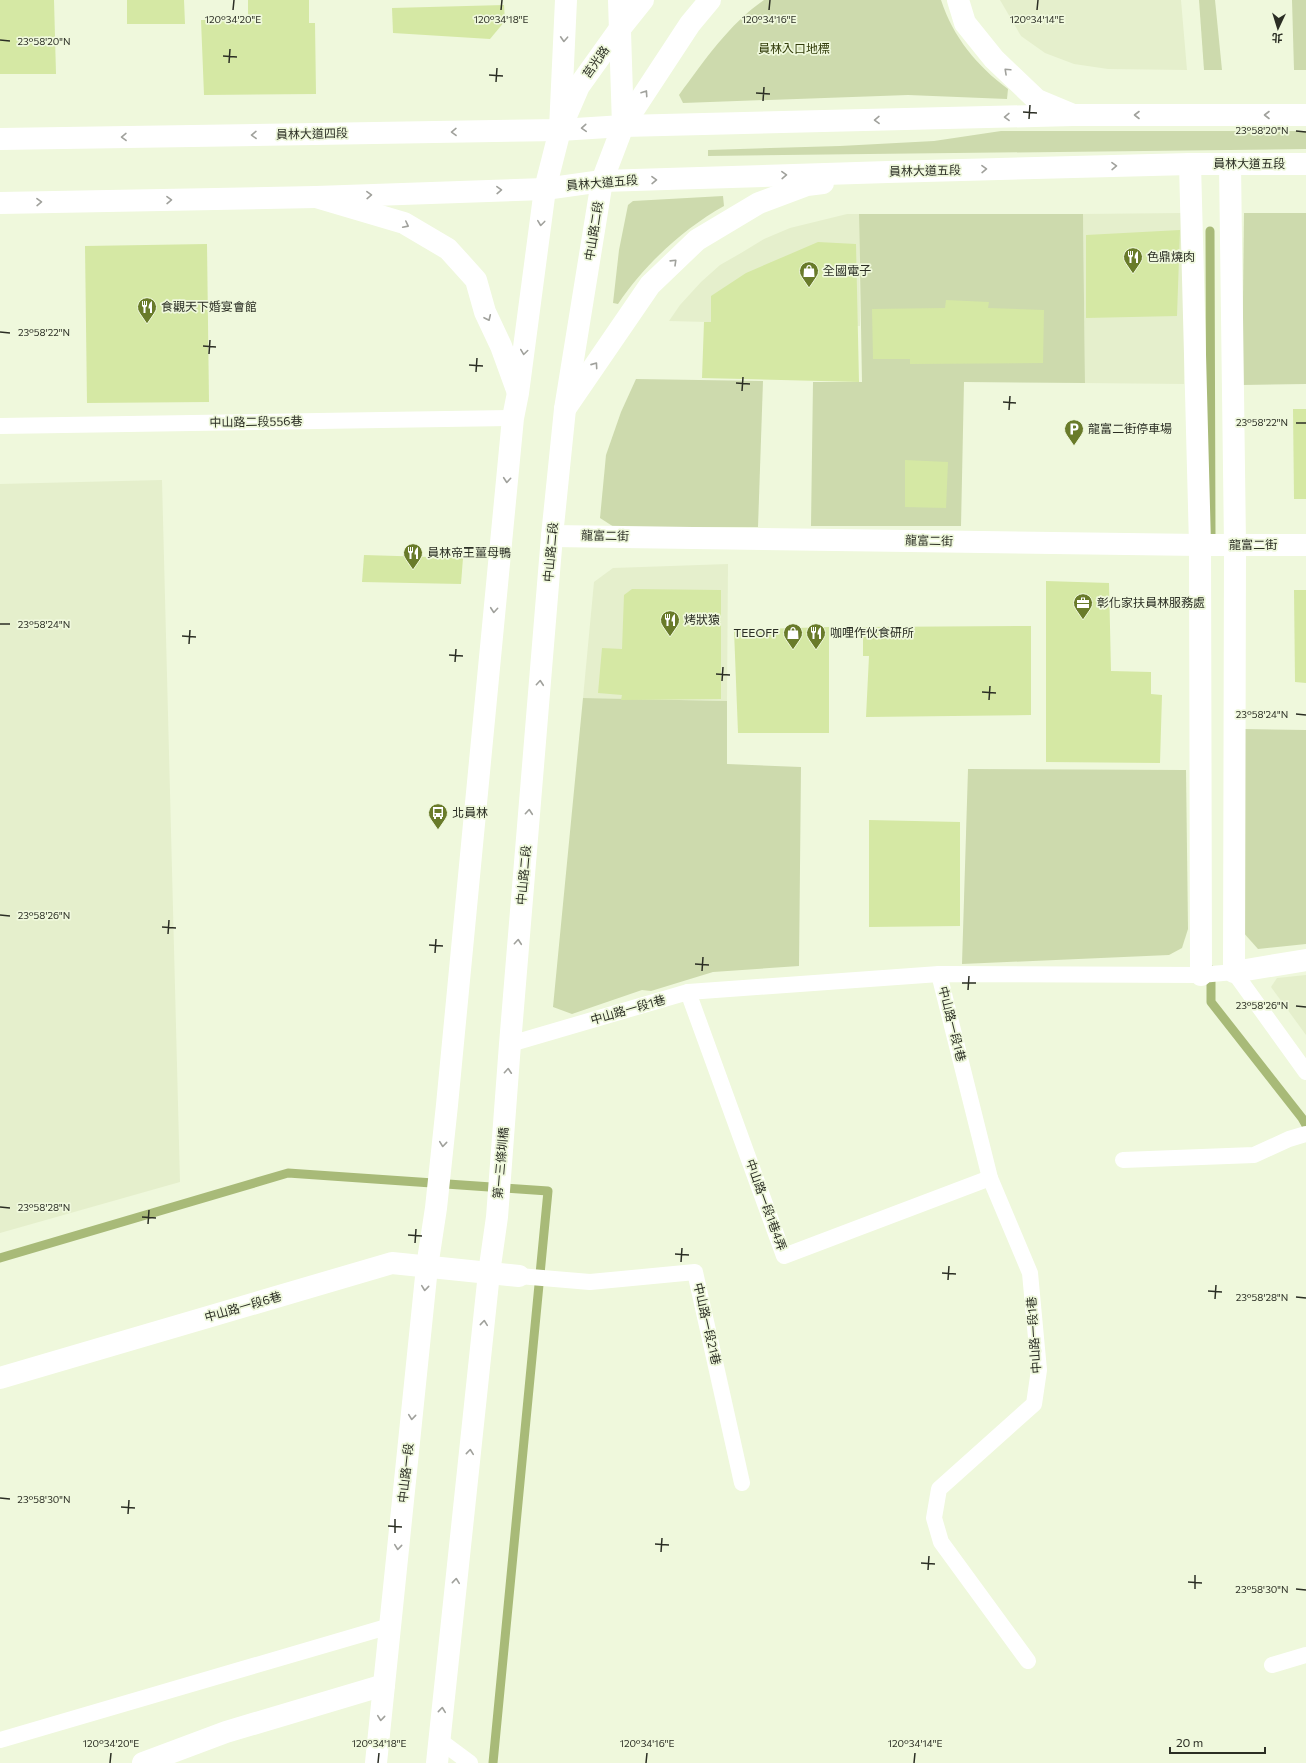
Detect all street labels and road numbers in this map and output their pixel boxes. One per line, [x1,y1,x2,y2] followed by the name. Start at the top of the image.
[579,43,611,80] street label: 莒光路
[276,125,348,141] street label: 員林大道四段
[1213,156,1285,170] street label: 員林大道五段
[889,162,961,178] street label: 員林大道五段
[565,172,638,192] street label: 員林大道五段
[581,200,605,262] street label: 中山路二段
[209,413,303,429] street label: 中山路二段556巷
[540,521,560,582] street label: 中山路二段
[581,528,629,542] street label: 龍富二街
[905,533,953,547] street label: 龍富二街
[1229,537,1277,551] street label: 龍富二街
[513,844,533,905] street label: 中山路二段
[937,985,969,1063] street label: 中山路一段1巷
[589,992,667,1026] street label: 中山路一段1巷
[490,1126,510,1199] street label: 第一三條圳橋
[744,1157,790,1252] street label: 中山路一段1巷4弄
[692,1281,724,1366] street label: 中山路一段21巷
[203,1288,283,1324] street label: 中山路一段6巷
[1023,1296,1043,1374] street label: 中山路一段1巷
[395,1442,415,1503] street label: 中山路一段

